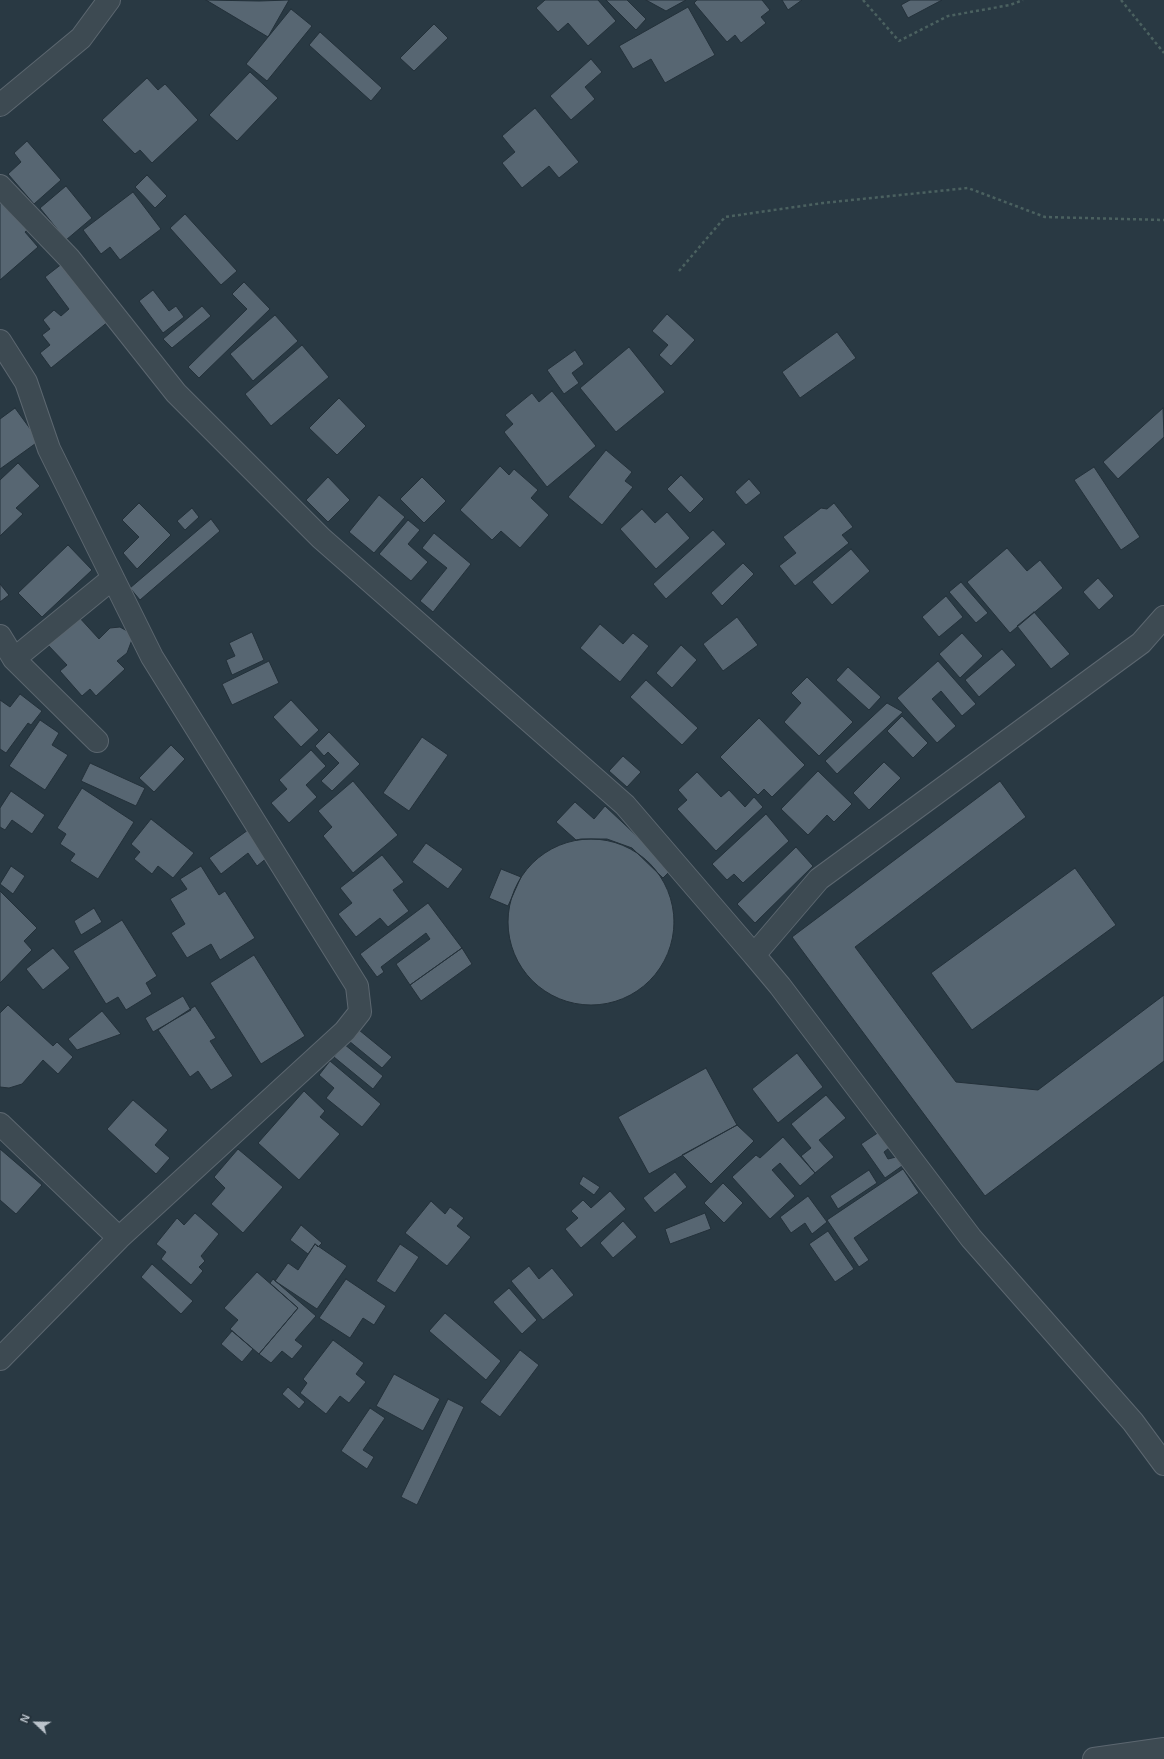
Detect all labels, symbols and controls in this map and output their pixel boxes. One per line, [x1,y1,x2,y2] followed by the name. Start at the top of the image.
[16,1703,56,1743] north arrow
[18,1713,32,1724] text: N

